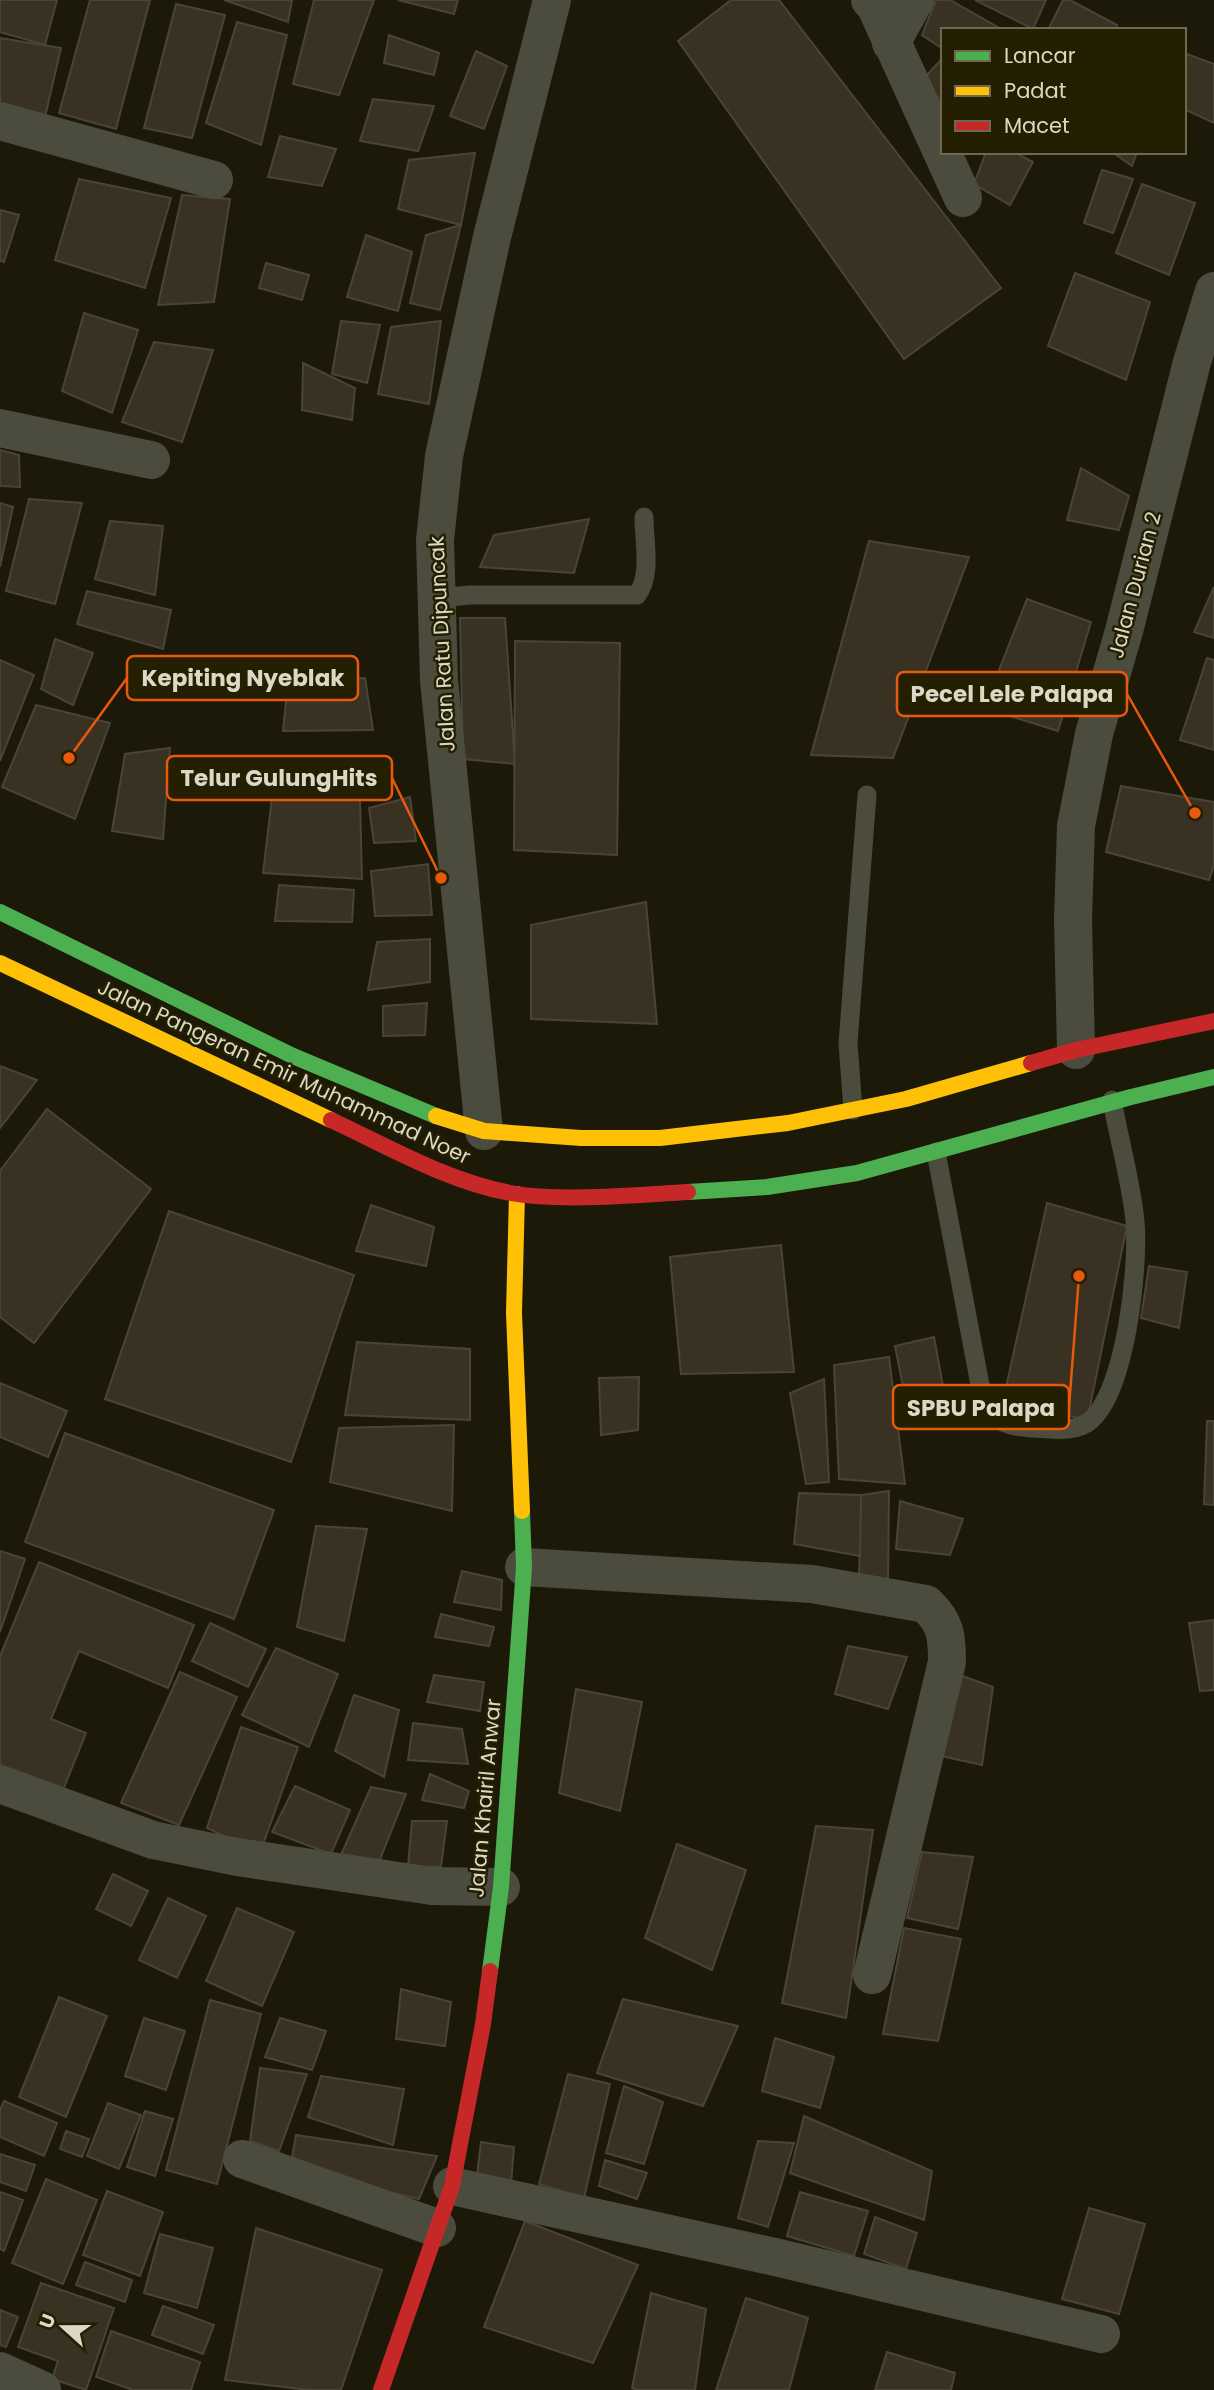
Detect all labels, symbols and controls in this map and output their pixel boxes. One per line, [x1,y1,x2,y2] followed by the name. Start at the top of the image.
[941,28,1186,154] legend
[1004,41,1076,70] text: Lancar
[1004,76,1066,105] text: Padat
[1004,111,1070,140] text: Macet
[1101,509,1168,661] street label: Jalan Durian 2
[421,535,462,753] street label: Jalan Ratu Dipuncak
[127,656,358,700] callout: Kepiting Nyeblak
[142,662,345,694] text: Kepiting Nyeblak
[897,672,1127,716] callout: Pecel Lele Palapa
[911,678,1113,710] text: Pecel Lele Palapa
[167,756,392,800] callout: Telur GulungHits
[181,762,377,794] text: Telur GulungHits
[93,972,476,1171] street label: Jalan Pangeran Emir Muhammad Noer
[893,1385,1069,1429] callout: SPBU Palapa
[907,1392,1055,1424] text: SPBU Palapa
[461,1697,508,1899] street label: Jalan Khairil Anwar
[28,2292,98,2362] north arrow
[33,2310,63,2332] text: U

